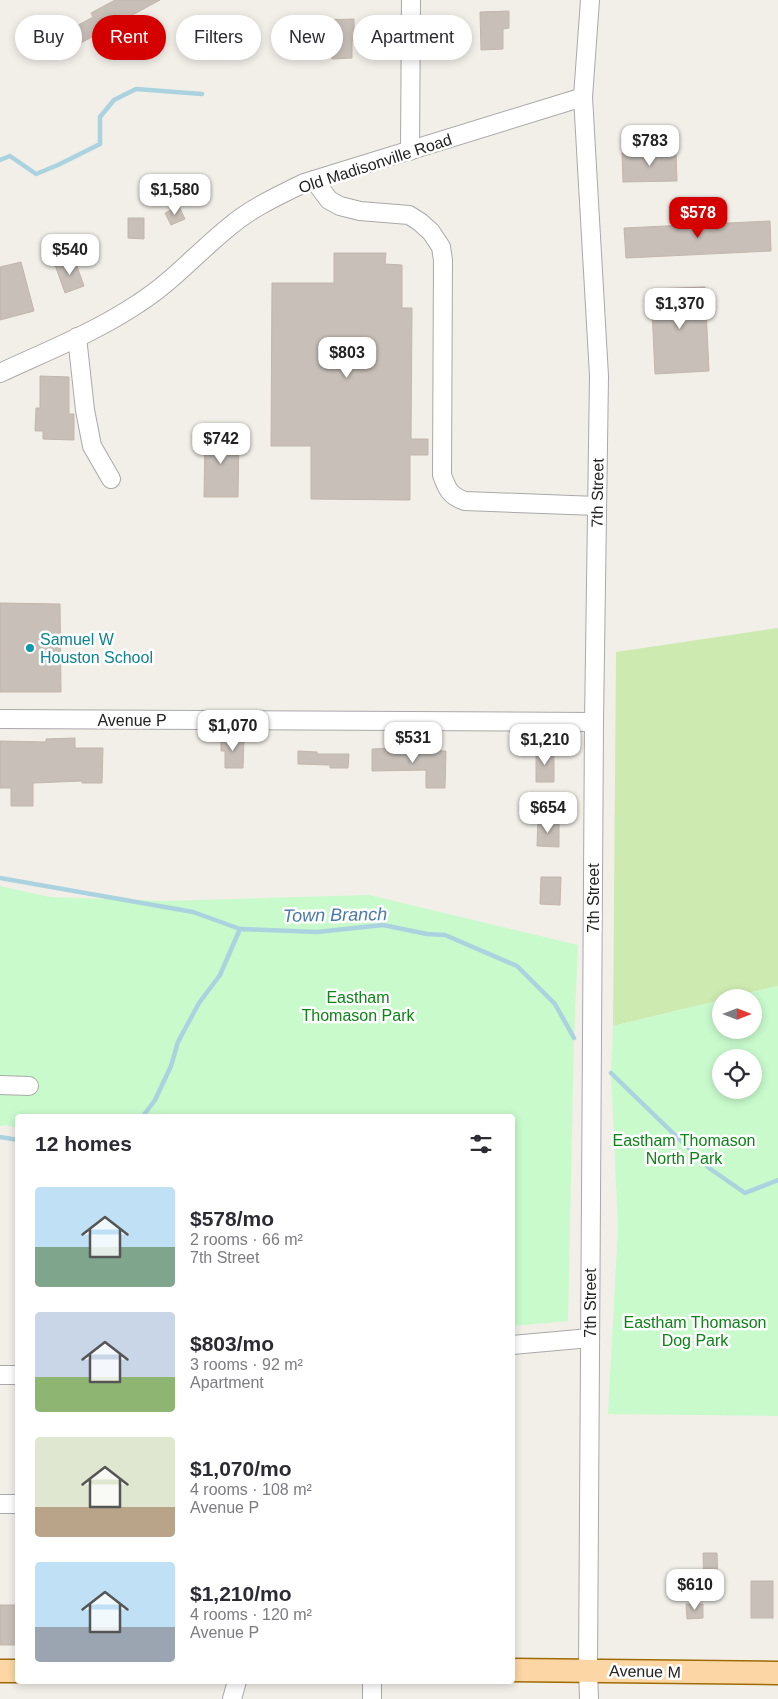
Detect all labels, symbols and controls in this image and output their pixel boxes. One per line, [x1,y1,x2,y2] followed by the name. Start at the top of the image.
[15,15,82,60] chip: Buy
[92,15,166,60] chip: Rent
[176,15,261,60] chip: Filters
[271,15,343,60] chip: New
[353,15,472,60] chip: Apartment
[620,124,680,167] pin: $783
[296,131,454,196] street label: Old Madisonville Road
[632,132,668,149] text: $783
[134,174,216,216] pin: $1,580
[151,181,199,198] text: $1,580
[668,196,728,239] pin: $578
[680,204,716,221] text: $578
[40,234,100,276] pin: $540
[52,241,88,258] text: $540
[639,288,721,330] pin: $1,370
[656,295,704,312] text: $1,370
[317,336,377,379] pin: $803
[329,344,365,361] text: $803
[191,422,251,465] pin: $742
[203,430,239,447] text: $742
[588,458,607,528] street label: 7th Street
[40,631,153,666] place label: Samuel W Houston School
[24,642,36,654] marker: Samuel W Houston School
[192,710,274,752] pin: $1,070
[97,712,167,729] street label: Avenue P
[209,717,257,734] text: $1,070
[383,722,443,764] pin: $531
[504,724,586,766] pin: $1,210
[395,729,431,746] text: $531
[521,731,569,748] text: $1,210
[518,792,578,834] pin: $654
[530,799,566,816] text: $654
[585,863,602,933] street label: 7th Street
[283,904,387,926] water label: Town Branch
[302,989,415,1024] park label: Eastham Thomason Park
[712,989,762,1039] north arrow
[712,989,762,1099] map controls
[712,1049,762,1099] button: locate
[467,1130,495,1158] icon: filters
[35,1132,132,1155] text: 12 homes
[613,1132,755,1167] park label: Eastham Thomason North Park
[75,1207,135,1267] icon: home
[190,1207,274,1230] text: $578/mo
[190,1231,303,1248] text: 2 rooms · 66 m²
[190,1249,259,1266] text: 7th Street
[582,1268,599,1338] street label: 7th Street
[624,1314,766,1349] park label: Eastham Thomason Dog Park
[75,1332,135,1392] icon: home
[190,1332,274,1355] text: $803/mo
[190,1356,303,1373] text: 3 rooms · 92 m²
[190,1374,264,1391] text: Apartment
[75,1457,135,1517] icon: home
[190,1457,292,1480] text: $1,070/mo
[190,1481,312,1498] text: 4 rooms · 108 m²
[190,1499,259,1516] text: Avenue P
[665,1568,725,1611] pin: $610
[677,1576,713,1593] text: $610
[75,1582,135,1642] icon: home
[190,1582,292,1605] text: $1,210/mo
[190,1606,312,1623] text: 4 rooms · 120 m²
[190,1624,259,1641] text: Avenue P
[609,1662,681,1681] street label: Avenue M

